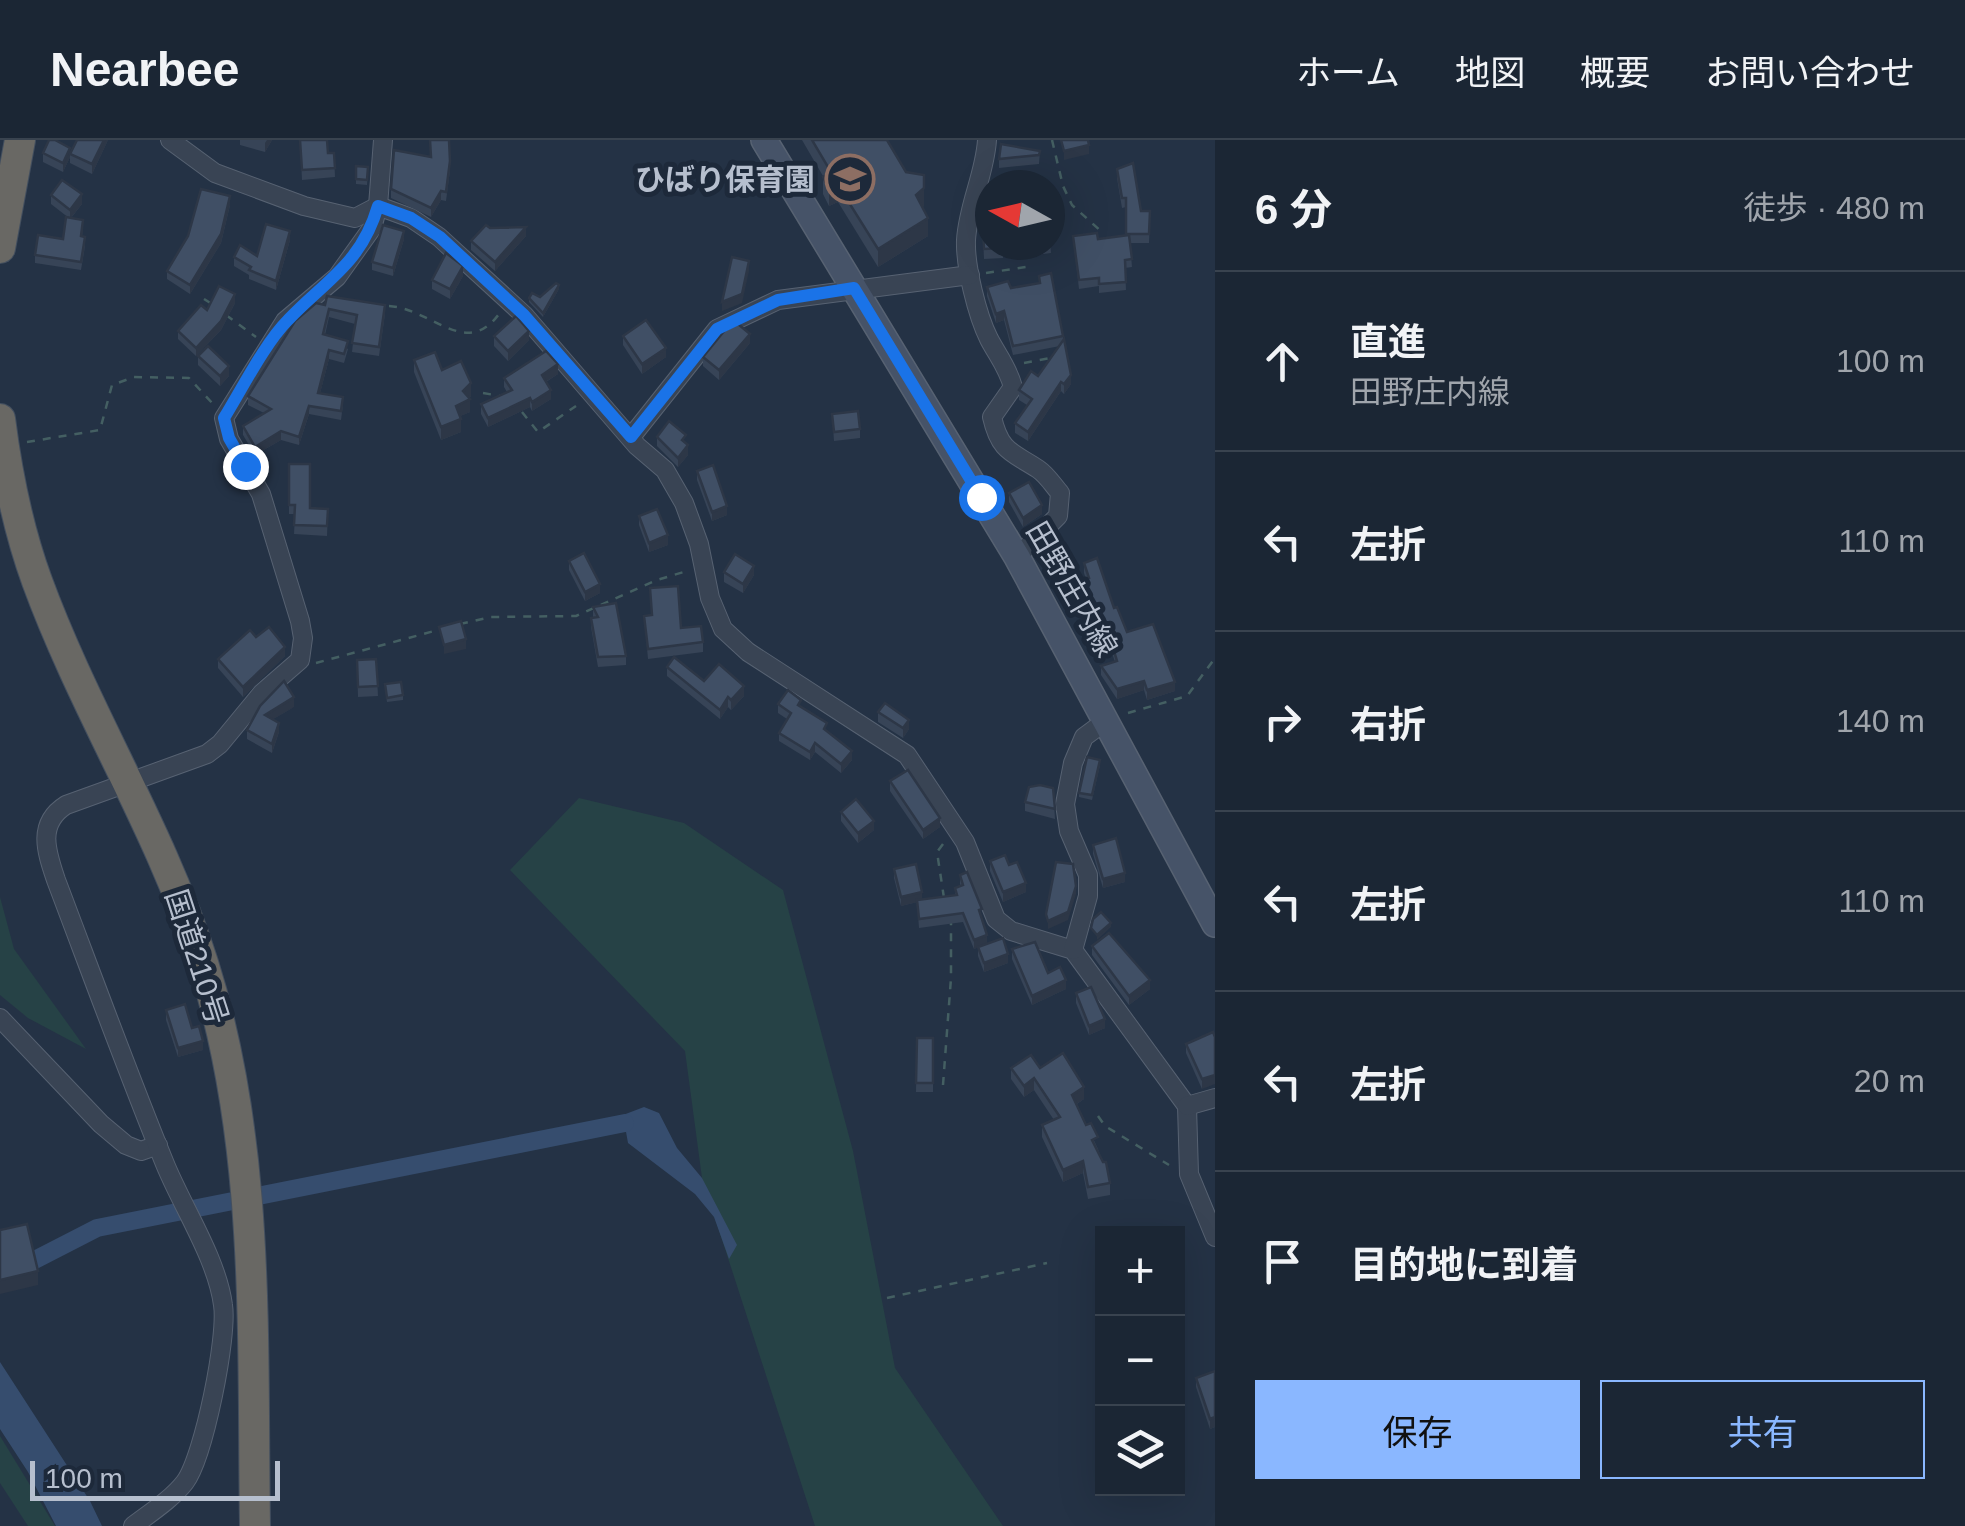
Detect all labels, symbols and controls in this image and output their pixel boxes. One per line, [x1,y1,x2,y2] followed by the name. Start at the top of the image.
[50,43,239,96] text: Nearbee
[1296,53,1400,92] text: ホーム
[1455,53,1525,92] text: 地図
[1580,53,1650,92] text: 概要
[1705,53,1915,92] text: お問い合わせ
[824,153,876,205] school or university icon: ひばり保育園
[635,163,815,196] place label: ひばり保育園
[975,170,1065,260] north arrow
[1255,186,1332,233] text: 6 分
[1744,190,1925,226] text: 徒歩 · 480 m
[1350,321,1426,363] text: 直進
[1255,334,1310,389] icon: ahead
[1836,343,1925,379] text: 100 m
[1350,374,1510,410] text: 田野庄内線
[223,444,269,490] route end
[959,475,1005,521] route start
[1255,514,1310,569] icon: left
[1020,516,1124,662] street label: 田野庄内線
[1838,523,1925,559] text: 110 m
[1350,524,1426,566] text: 左折
[1255,694,1310,749] icon: right
[1836,703,1925,739] text: 140 m
[1350,704,1426,746] text: 右折
[1255,874,1310,929] icon: left
[1838,883,1925,919] text: 110 m
[1350,884,1426,926] text: 左折
[160,885,234,1029] street label: 国道210号
[1255,1054,1310,1109] icon: left
[1854,1063,1925,1099] text: 20 m
[1350,1064,1426,1106] text: 左折
[1095,1226,1185,1496] map controls
[1095,1226,1185,1316] button: +
[1255,1234,1310,1289] icon: arrive
[1350,1244,1578,1286] text: 目的地に到着
[1095,1316,1185,1406] button: −
[1255,1380,1580,1479] button: 保存
[1600,1380,1925,1479] button: 共有
[1095,1406,1185,1496] button: layers
[30,1456,280,1500] scale bar
[45,1463,123,1494] text: 100 m

